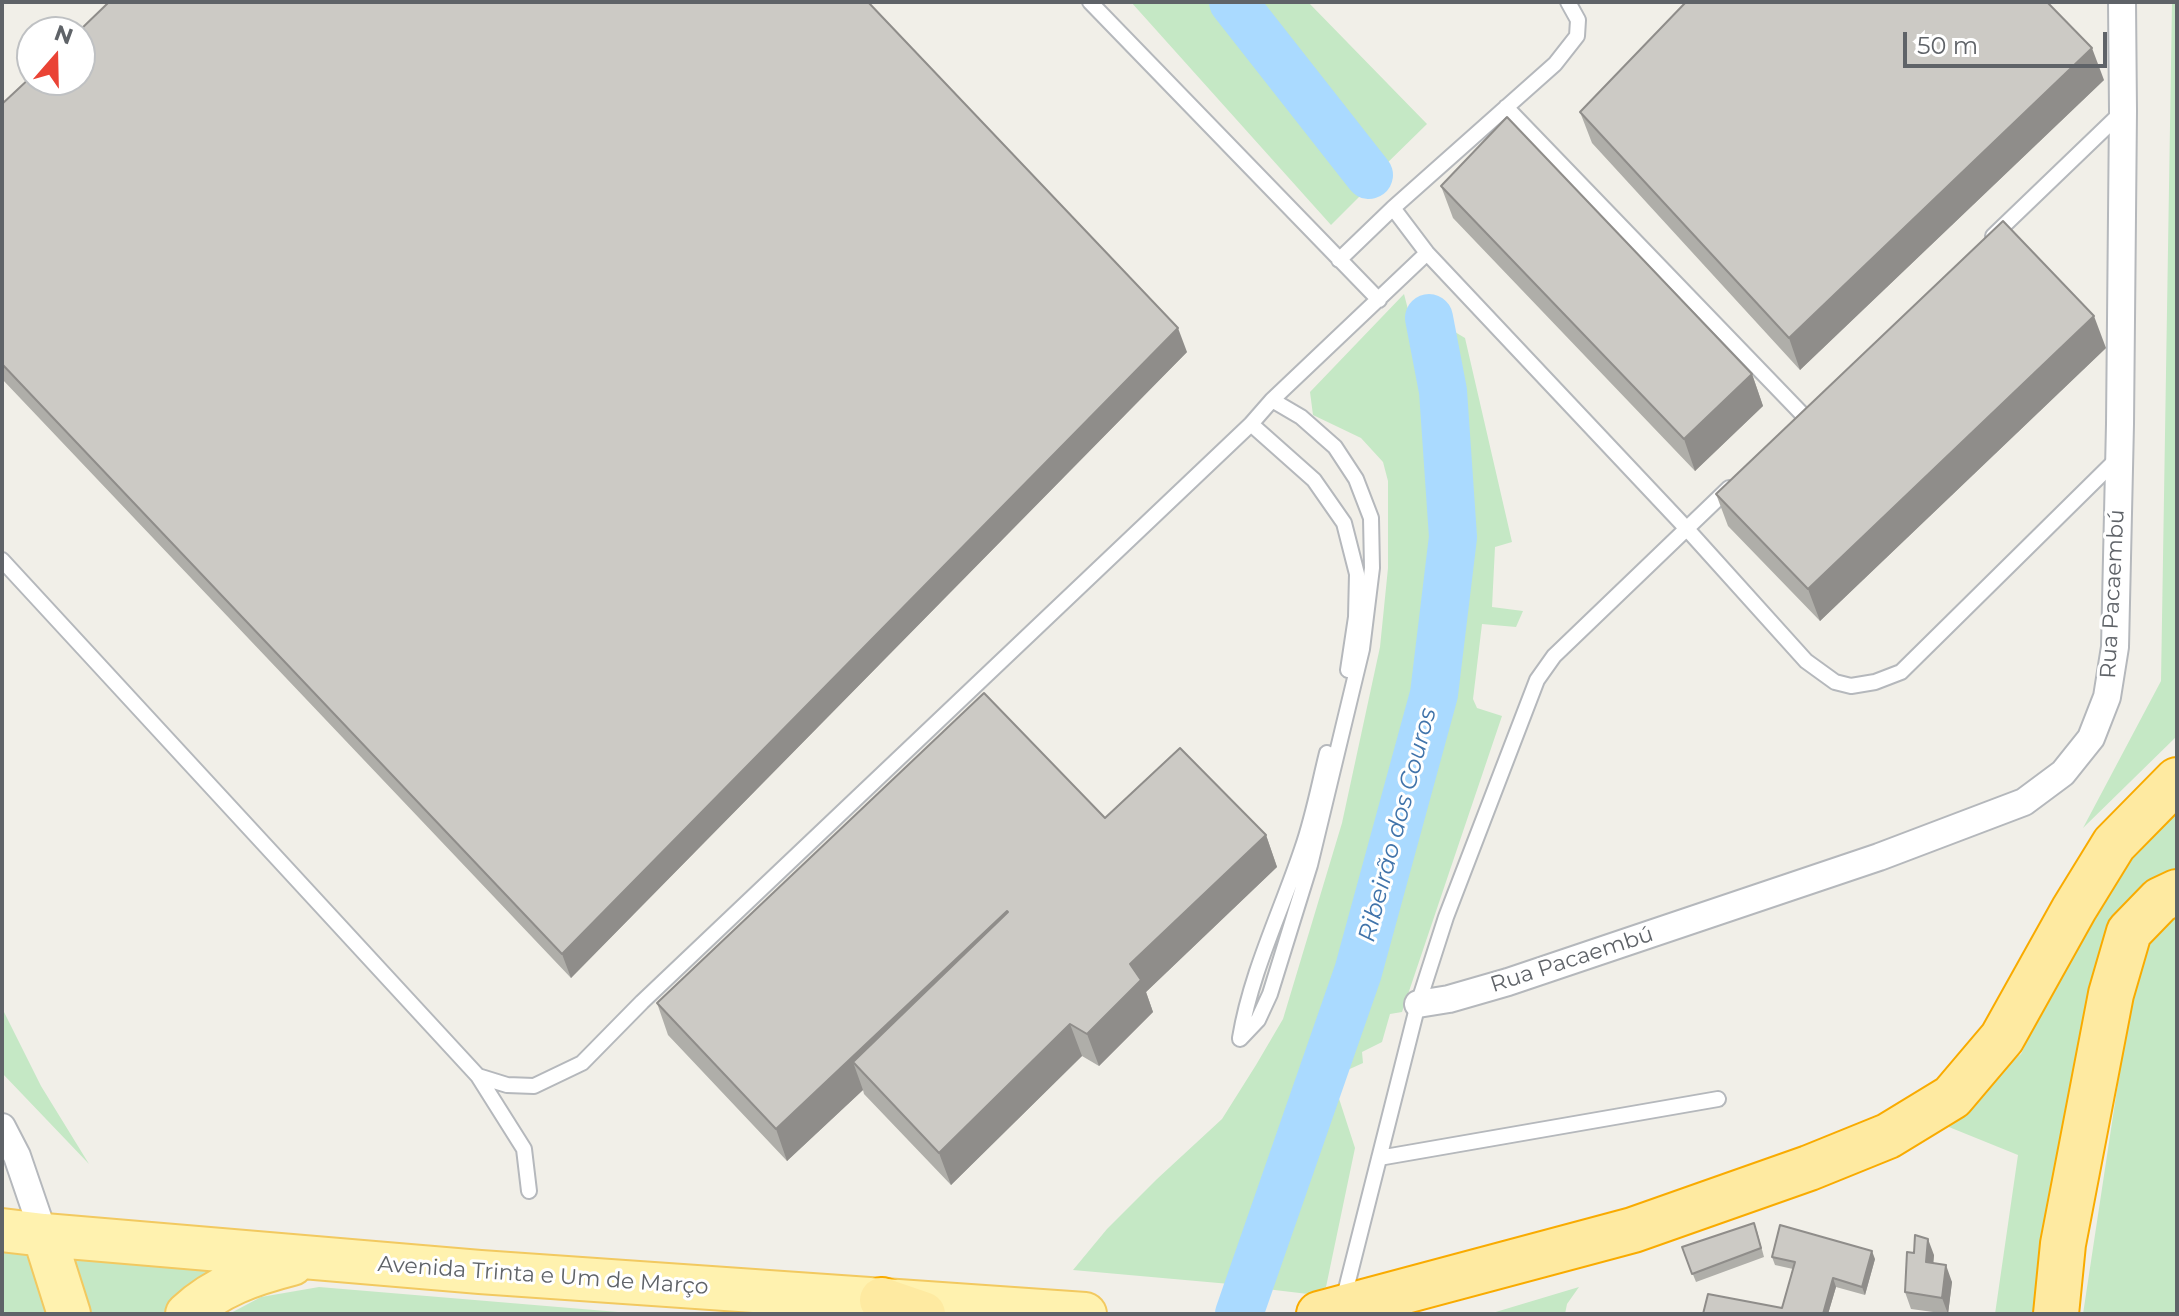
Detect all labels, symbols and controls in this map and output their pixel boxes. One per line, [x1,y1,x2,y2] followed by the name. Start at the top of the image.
[16,16,96,96] north arrow
[1907,16,2111,66] scale bar
[51,19,77,51] text: N
[1917,31,1978,60] text: 50 m
[2095,509,2131,679] street label: Rua Pacaembú
[1353,705,1443,945] water label: Ribeirão dos Couros
[1487,921,1657,999] street label: Rua Pacaembú
[377,1251,709,1301] street label: Avenida Trinta e Um de Março

